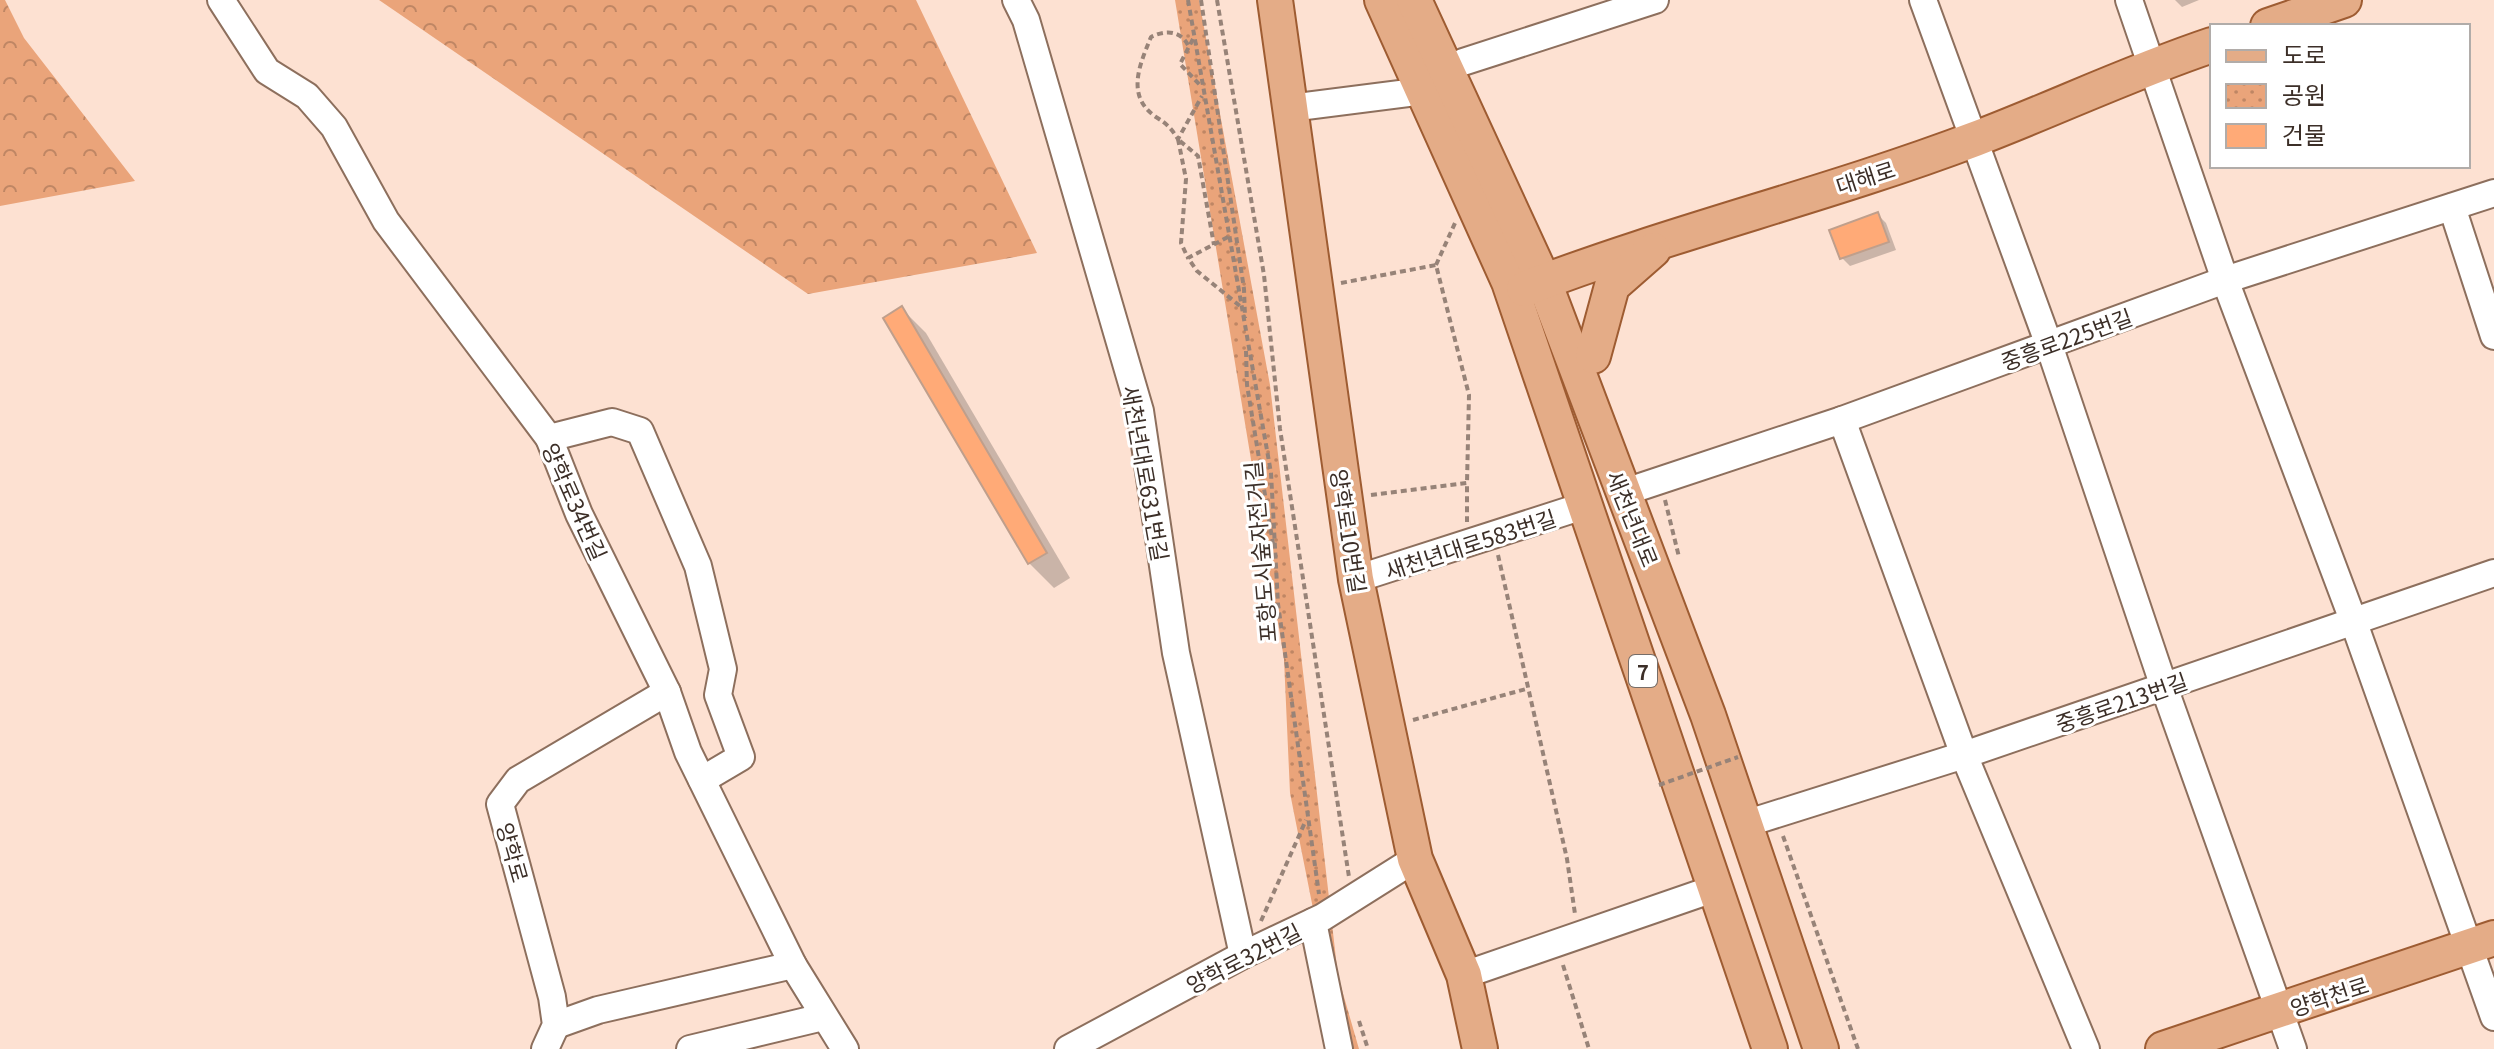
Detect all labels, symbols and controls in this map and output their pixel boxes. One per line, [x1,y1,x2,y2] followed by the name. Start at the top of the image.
[2210,24,2470,168] legend
[2282,36,2326,71] text: 도로
[2282,76,2326,111] text: 공원
[2282,116,2326,151] text: 건물
[1831,151,1899,201] street label: 대해로
[1996,299,2136,377] street label: 중흥로225번길
[1116,382,1178,564] street label: 새천년대로631번길
[536,437,616,565] street label: 양학로34번길
[1235,460,1283,644] street label: 포항도시숲자전거길
[1600,465,1668,571] street label: 새천년대로
[1324,466,1376,596] street label: 양학로10번길
[1380,500,1560,586] street label: 새천년대로583번길
[1629,655,1657,687] road number: 7
[2051,663,2191,739] street label: 중흥로213번길
[490,818,538,886] street label: 양학로
[1180,914,1306,1000] street label: 양학로32번길
[2286,967,2372,1023] street label: 양학천로

